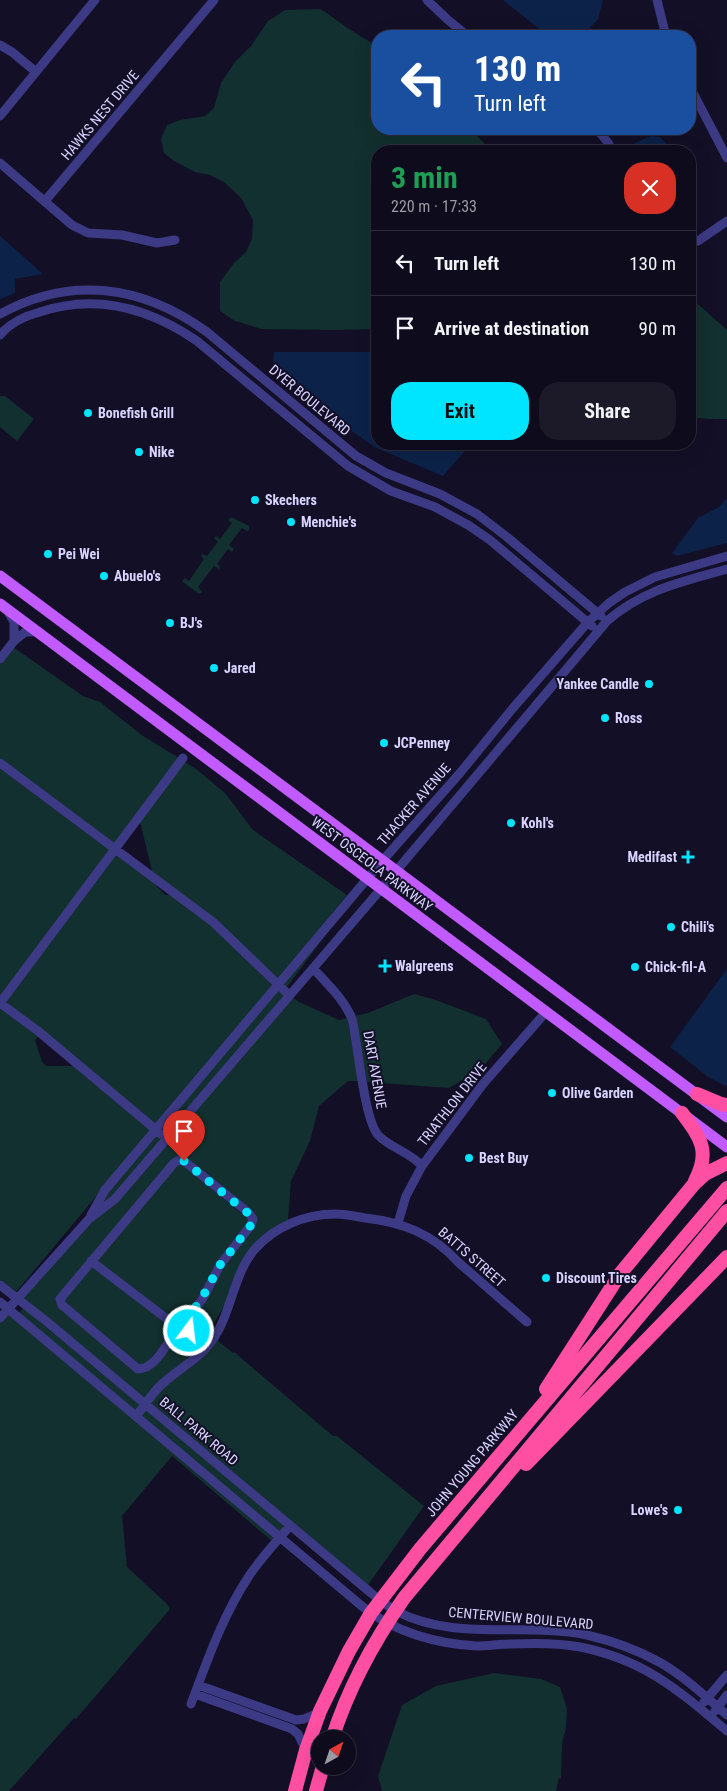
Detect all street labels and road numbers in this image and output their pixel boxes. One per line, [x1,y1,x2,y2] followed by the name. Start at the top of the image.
[58,67,142,163] street label: HAWKS NEST DRIVE
[266,361,354,439] street label: DYER BOULEVARD
[374,760,454,848] street label: THACKER AVENUE
[308,813,436,915] street label: WEST OSCEOLA PARKWAY
[360,1030,390,1110] street label: DART AVENUE
[414,1059,490,1149] street label: TRIATHLON DRIVE
[435,1224,509,1290] street label: BATTS STREET
[157,1394,241,1468] street label: BALL PARK ROAD
[423,1406,522,1520] street label: JOHN YOUNG PARKWAY
[448,1604,594,1632] street label: CENTERVIEW BOULEVARD

